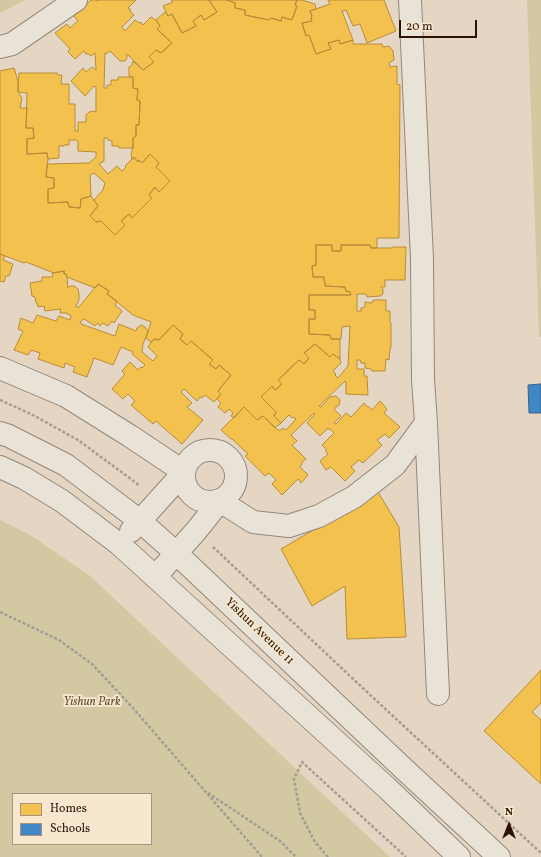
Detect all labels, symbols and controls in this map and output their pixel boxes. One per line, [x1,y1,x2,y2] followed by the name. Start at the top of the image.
[401,12,479,38] scale bar
[406,19,433,35] text: 20 m
[222,596,296,668] street label: Yishun Avenue 11
[64,696,120,710] park label: Yishun Park
[12,793,152,845] legend
[50,801,87,817] text: Homes
[489,805,529,845] north arrow
[505,805,513,820] text: N
[50,821,90,837] text: Schools

